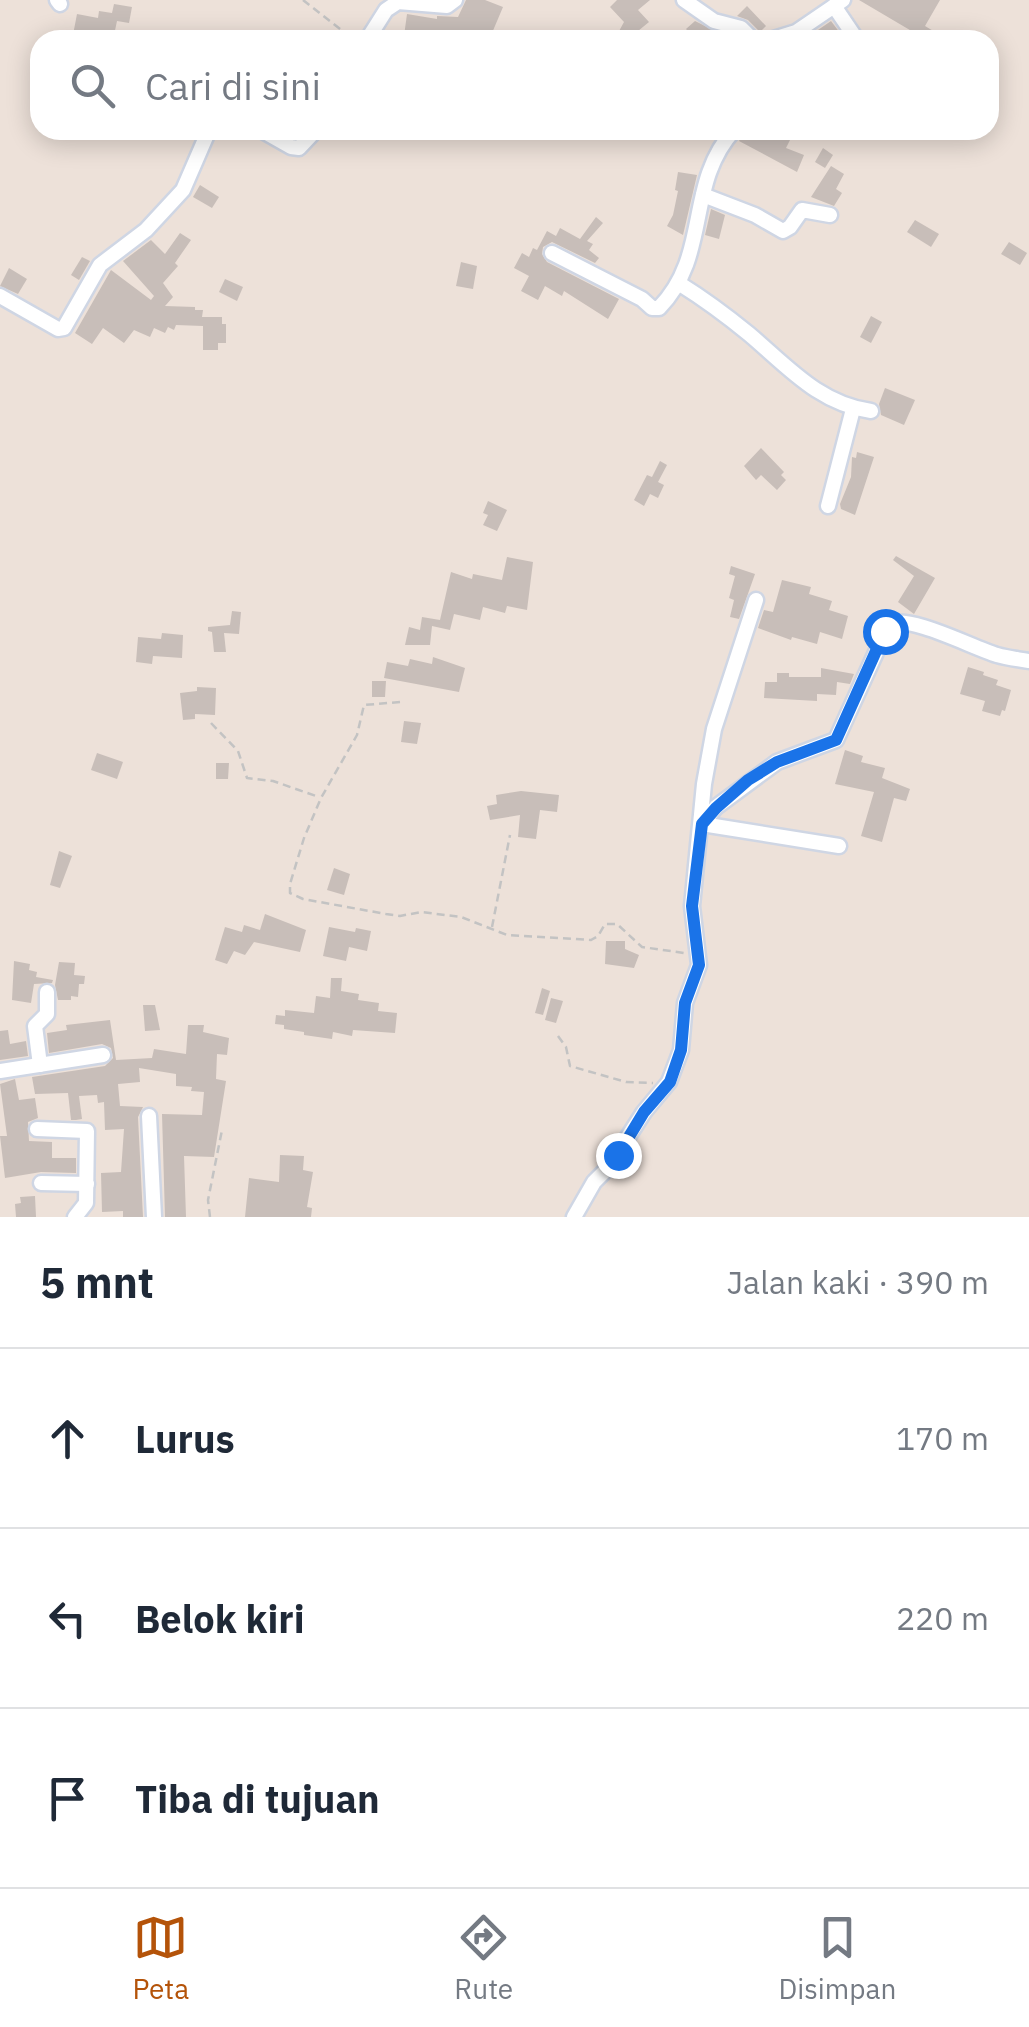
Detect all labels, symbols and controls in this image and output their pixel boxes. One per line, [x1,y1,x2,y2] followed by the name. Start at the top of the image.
[30,30,999,140] search box
[65,58,120,113] icon: search
[145,61,321,110] text: Cari di sini
[863,609,909,655] route start
[596,1133,642,1179] route end
[40,1255,154,1310] text: 5 mnt
[727,1261,989,1303] text: Jalan kaki · 390 m
[40,1411,95,1466] icon: ahead
[135,1414,235,1463] text: Lurus
[896,1417,989,1459] text: 170 m
[40,1591,95,1646] icon: left
[135,1594,305,1643] text: Belok kiri
[896,1597,989,1639] text: 220 m
[40,1771,95,1826] icon: arrive
[135,1774,380,1823] text: Tiba di tujuan
[133,1910,189,2007] tab: Peta
[454,1910,513,2007] tab: Rute
[778,1910,896,2007] tab: Disimpan

